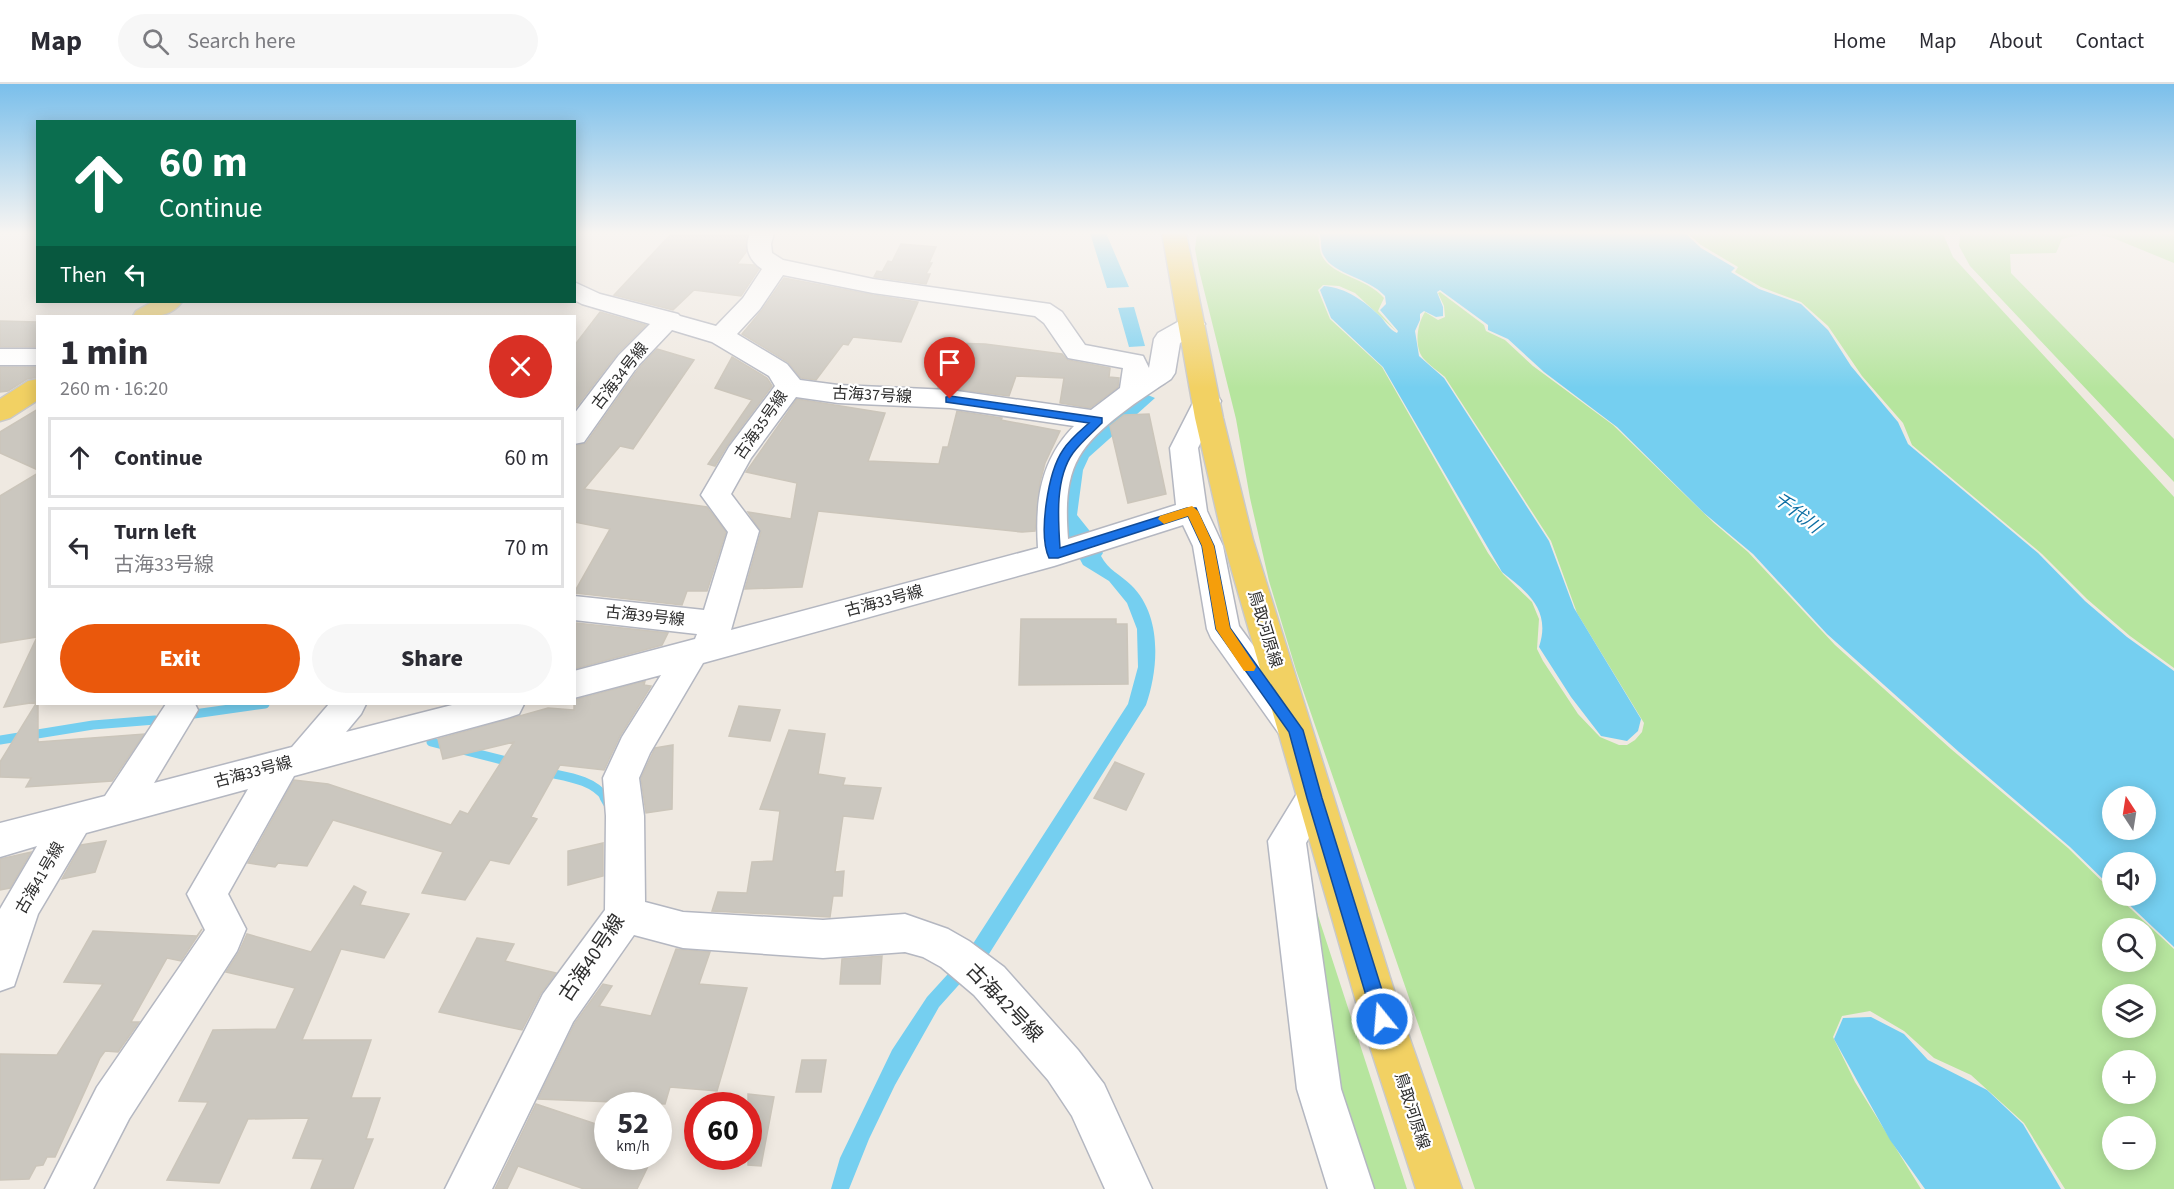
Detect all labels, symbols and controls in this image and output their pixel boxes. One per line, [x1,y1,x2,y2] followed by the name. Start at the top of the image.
[118,14,538,68] search box
[30,21,82,61] text: Map
[139,25,172,58] icon: search
[187,25,296,57] text: Search here
[1833,26,1886,56] text: Home
[1919,26,1957,56] text: Map
[1990,26,2042,56] text: About
[2075,26,2144,56] text: Contact
[159,133,248,193] text: 60 m
[60,144,138,222] icon: ahead
[159,189,262,228] text: Continue
[119,258,152,291] icon: left
[60,259,107,291] text: Then
[60,327,148,378] text: 1 min
[489,335,552,398] button: close
[924,337,975,399] pin
[587,338,653,414] street label: 古海34号線
[933,346,966,379] icon: arrive
[60,375,168,403] text: 260 m · 16:20
[832,382,912,408] street label: 古海37号線
[729,386,793,464] street label: 古海35号線
[63,441,96,474] icon: ahead
[114,442,203,474] text: Continue
[504,442,549,474] text: 60 m
[1768,487,1828,541] water label: 千代川
[114,516,196,548] text: Turn left
[63,531,96,564] icon: left
[504,532,549,564] text: 70 m
[114,551,214,579] text: 古海33号線
[843,580,925,622] street label: 古海33号線
[1243,588,1287,670] street label: 鳥取河原線
[604,601,686,631] street label: 古海39号線
[60,624,300,693] button: Exit
[312,624,552,693] button: Share
[212,751,294,793] street label: 古海33号線
[2102,786,2156,840] north arrow
[2102,786,2156,1170] map controls
[10,838,70,918] street label: 古海41号線
[2102,852,2156,906] button: sound
[552,909,632,1007] street label: 古海40号線
[2102,918,2156,972] button: search
[959,957,1049,1049] street label: 古海42号線
[2102,984,2156,1038] button: layers
[1350,987,1414,1051] position arrow
[2102,1050,2156,1104] button: +
[1389,1070,1435,1152] street label: 鳥取河原線
[684,1092,762,1170] speed limit sign: 60
[617,1102,649,1145] text: 52
[2102,1116,2156,1170] button: −
[616,1136,650,1157] text: km/h

